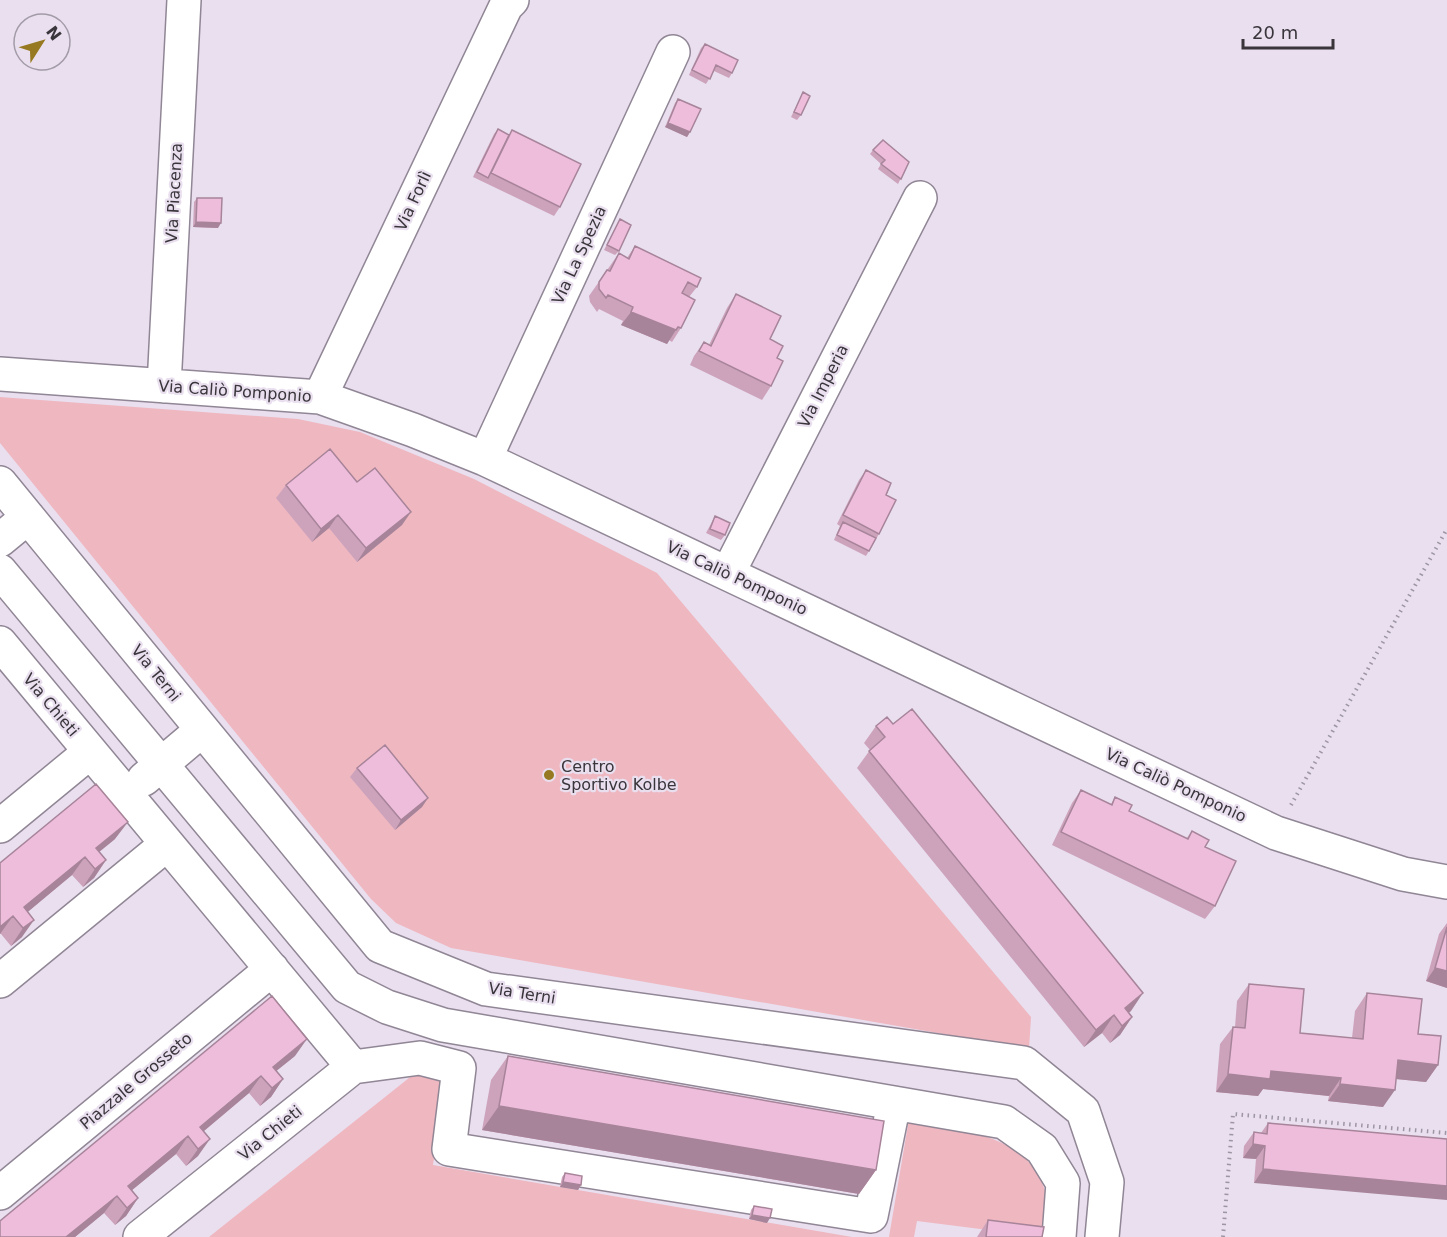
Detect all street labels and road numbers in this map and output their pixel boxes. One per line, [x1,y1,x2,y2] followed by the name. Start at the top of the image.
[162,142,186,244] street label: Via Piacenza
[391,168,435,234] street label: Via Forlì
[548,203,610,307] street label: Via La Spezia
[794,341,852,431] street label: Via Imperia
[158,376,312,406] street label: Via Caliò Pomponio
[663,537,811,619] street label: Via Caliò Pomponio
[127,641,185,705] street label: Via Terni
[19,670,83,740] street label: Via Chieti
[1102,744,1250,826] street label: Via Caliò Pomponio
[487,978,557,1008] street label: Via Terni
[76,1029,196,1133] street label: Piazzale Grosseto
[234,1102,306,1164] street label: Via Chieti

